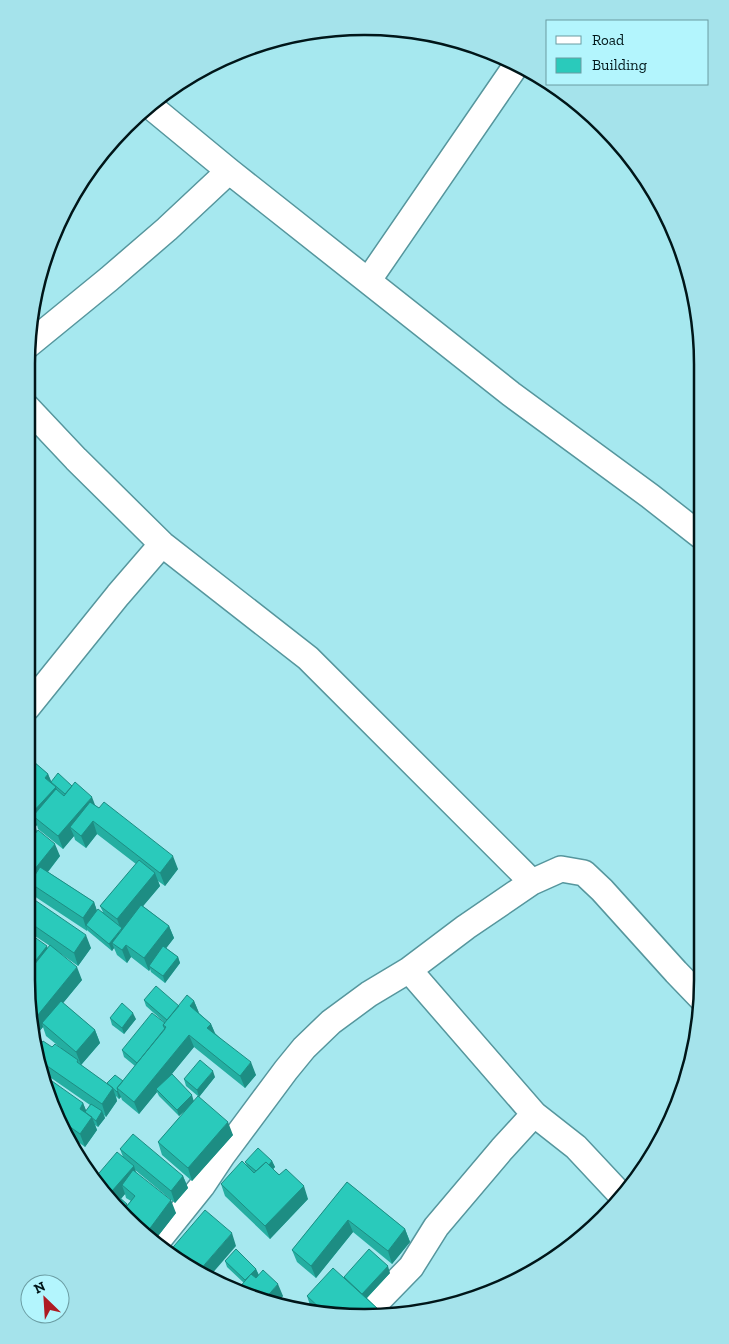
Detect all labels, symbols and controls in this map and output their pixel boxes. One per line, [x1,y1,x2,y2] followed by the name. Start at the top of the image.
[546,20,709,85] legend
[592,31,625,49] text: Road
[592,56,647,74] text: Building
[20,1274,70,1324] north arrow
[31,1278,48,1298] text: N

